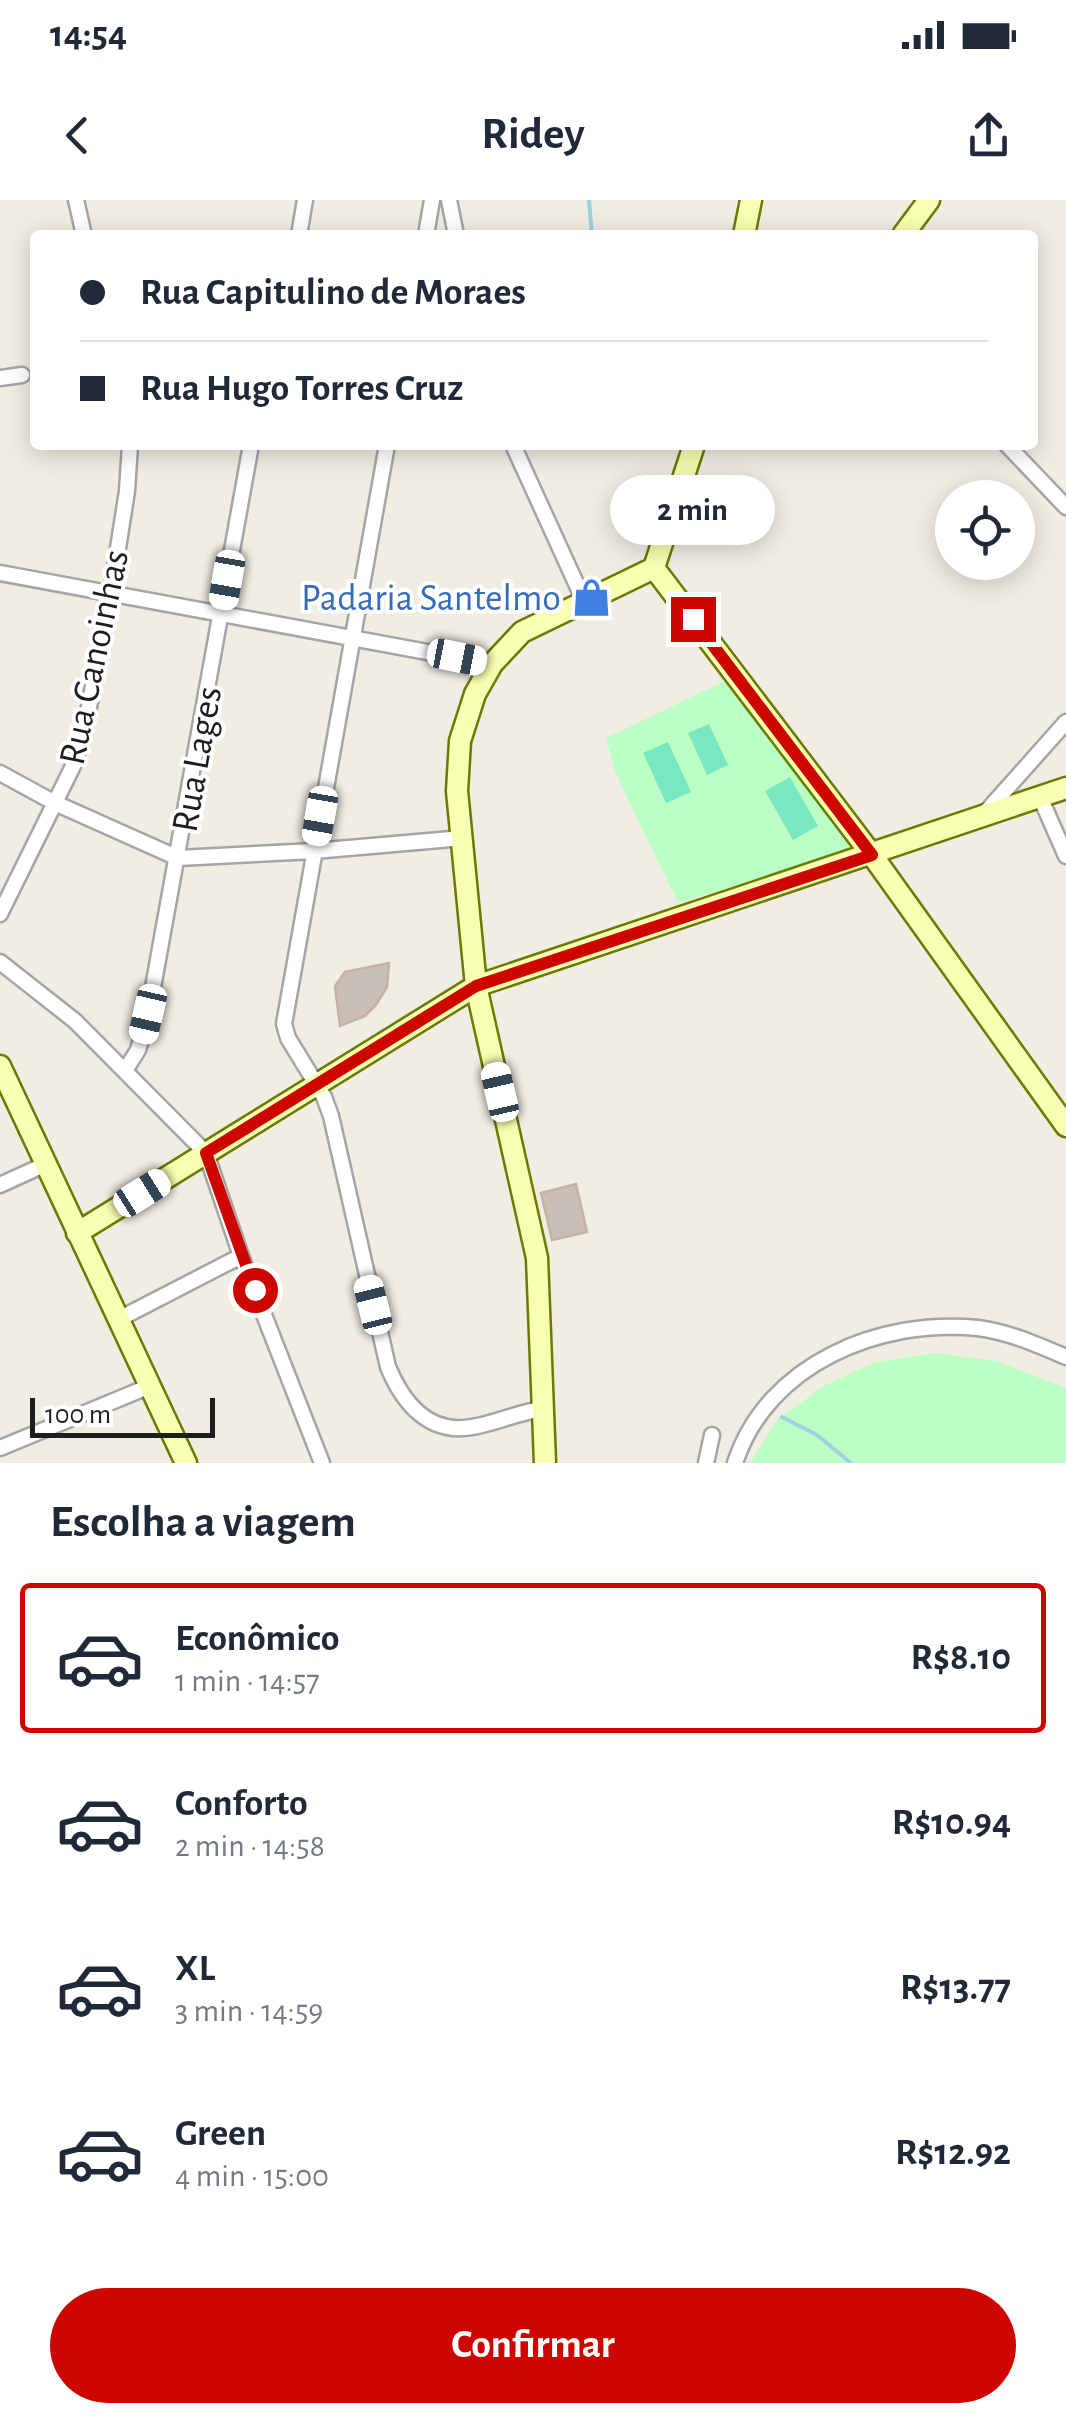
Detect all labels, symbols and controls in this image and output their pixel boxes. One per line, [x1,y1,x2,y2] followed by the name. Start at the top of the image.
[50,16,127,54] text: 14:54
[50,108,105,163] icon: back
[961,108,1016,163] icon: share
[481,112,585,157] text: Ridey
[140,274,526,312] text: Rua Capitulino de Moraes
[140,370,463,408] text: Rua Hugo Torres Cruz
[610,474,776,544] callout: 2 min
[935,480,1035,580] map controls
[935,480,1035,580] button: locate
[657,494,728,526] text: 2 min
[54,546,136,768] street label: Rua Canoinhas
[207,548,247,612] car
[570,576,612,618] shop icon: Padaria Santelmo
[301,580,561,618] place label: Padaria Santelmo
[671,597,716,642] route end
[425,637,489,677] car
[166,684,229,835] street label: Rua Lages
[300,784,340,848] car
[127,981,169,1047] car
[479,1059,521,1125] car
[109,1164,175,1222] car
[233,1268,278,1313] route start
[351,1272,395,1338] car
[30,1393,215,1438] scale bar
[45,1401,111,1429] text: 100 m
[50,1500,356,1545] text: Escolha a viagem
[55,1613,145,1703] icon: car
[175,1620,339,1658] text: Econômico
[911,1639,1011,1677] text: R$8.10
[175,1665,319,1697] text: 1 min · 14:57
[55,1778,145,1868] icon: car
[175,1785,308,1823] text: Conforto
[892,1804,1011,1842] text: R$10.94
[175,1830,325,1862] text: 2 min · 14:58
[55,1943,145,2033] icon: car
[175,1950,215,1988] text: XL
[900,1969,1011,2007] text: R$13.77
[175,1995,323,2027] text: 3 min · 14:59
[55,2108,145,2198] icon: car
[175,2115,266,2153] text: Green
[895,2134,1011,2172] text: R$12.92
[175,2160,329,2192] text: 4 min · 15:00
[50,2288,1016,2403] button: Confirmar

